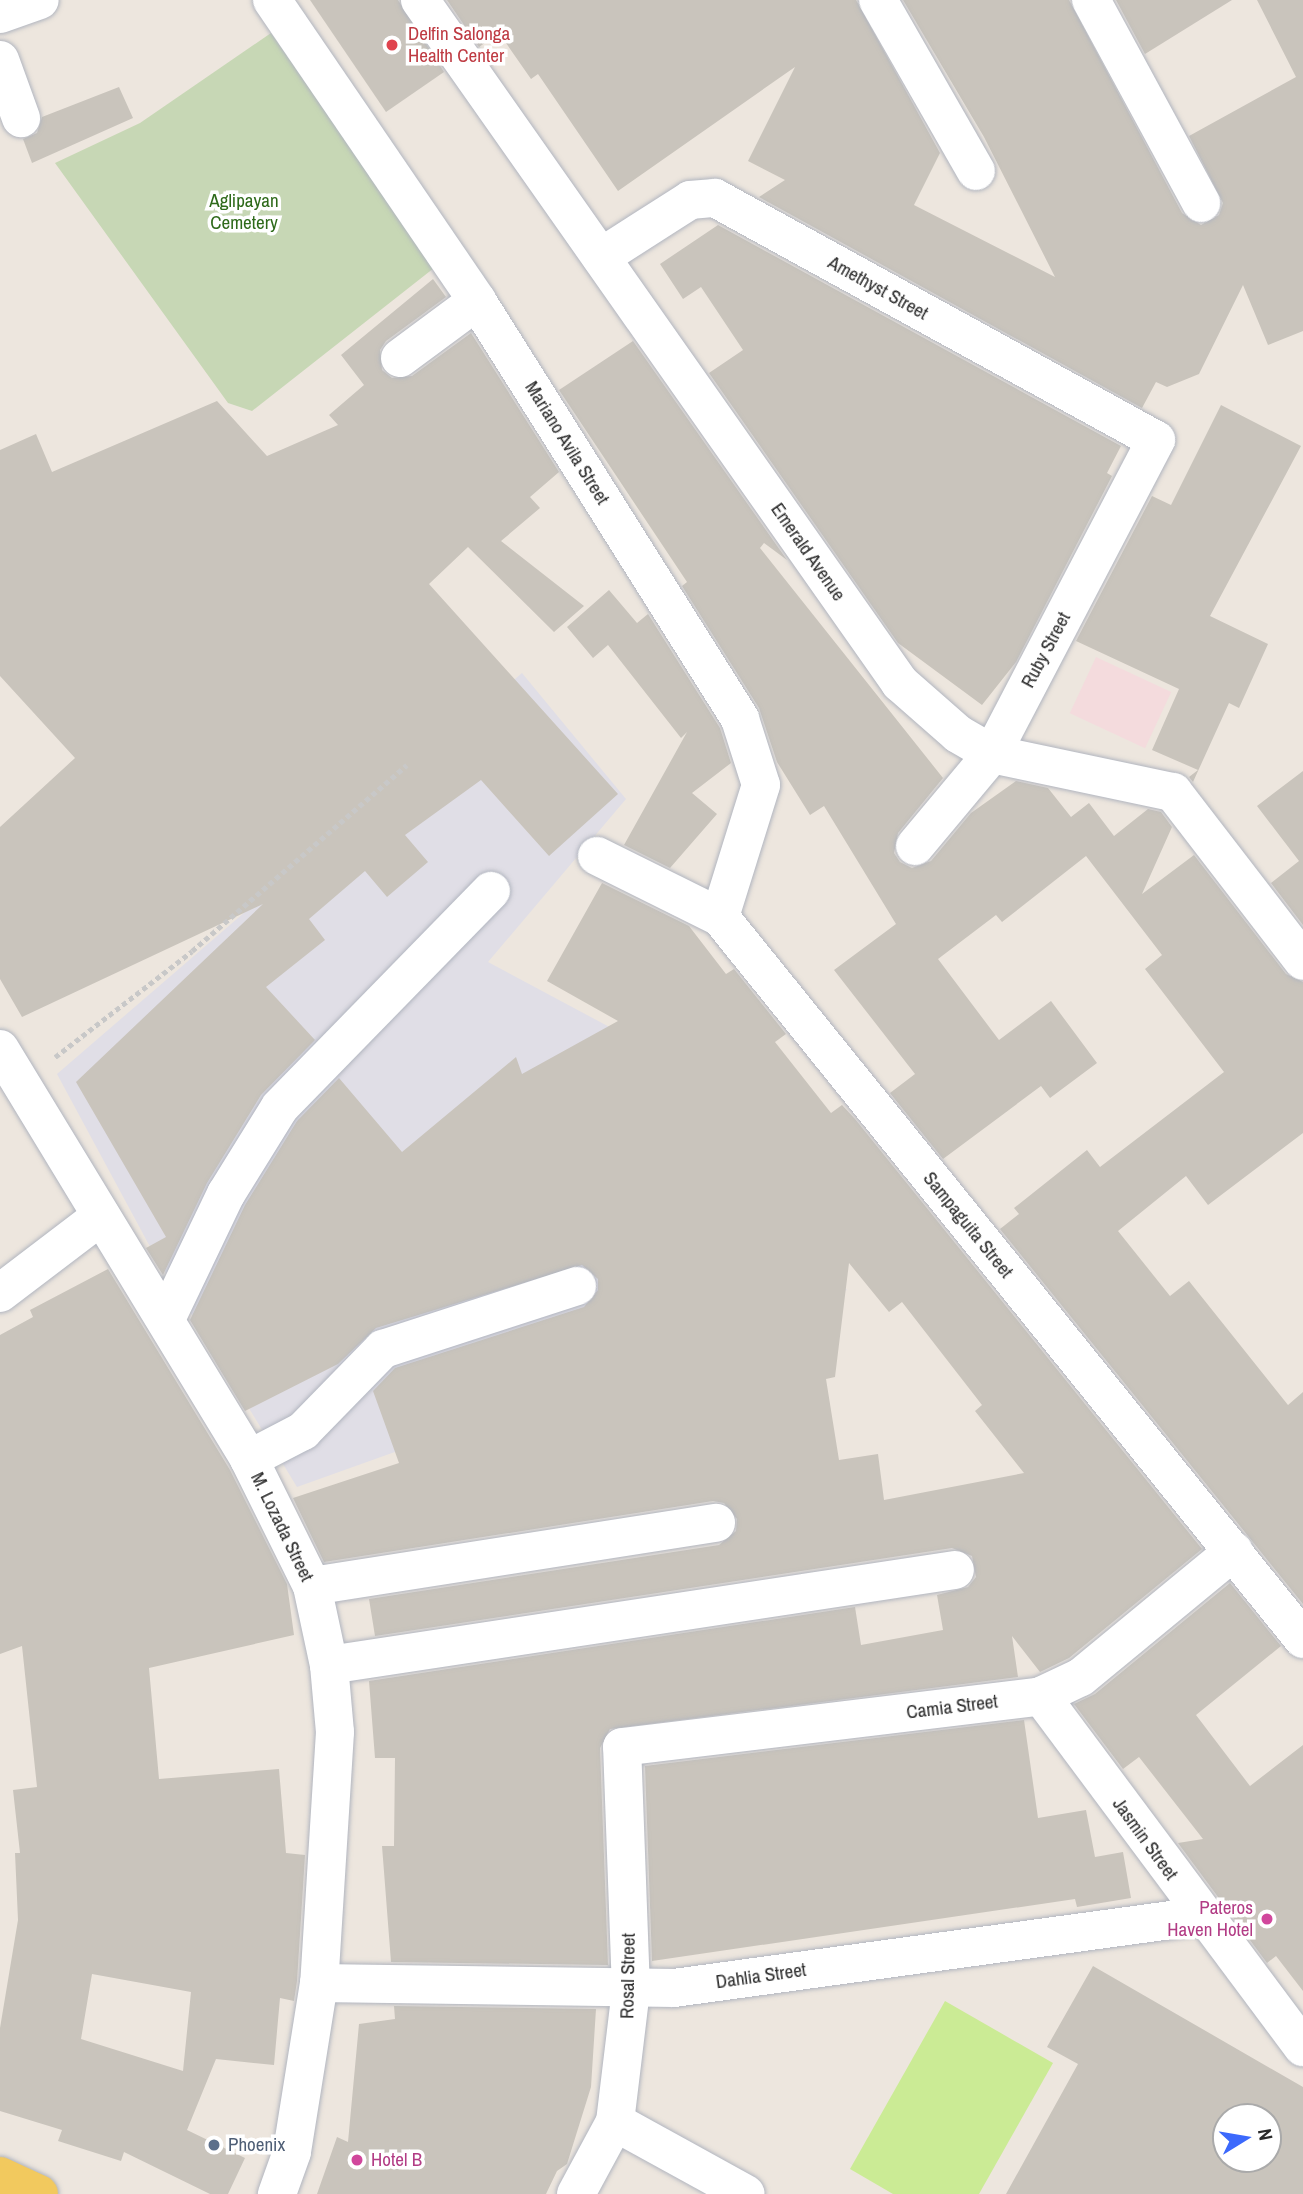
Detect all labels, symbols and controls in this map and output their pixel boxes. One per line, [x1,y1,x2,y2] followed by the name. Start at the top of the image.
[408,23,510,67] place label: Delfin Salonga Health Center
[382,35,402,55] marker: Delfin Salonga Health Center
[209,190,279,234] park label: Aglipayan Cemetery
[824,251,932,325] street label: Amethyst Street
[520,377,614,509] street label: Mariano Avila Street
[766,498,850,606] street label: Emerald Avenue
[1017,608,1075,692] street label: Ruby Street
[918,1167,1018,1283] street label: Sampaguita Street
[246,1469,318,1585] street label: M. Lozada Street
[905,1690,999,1724] street label: Camia Street
[1108,1793,1182,1885] street label: Jasmin Street
[1167,1897,1253,1941] place label: Pateros Haven Hotel
[1259,1911,1275,1927] marker: Pateros Haven Hotel
[616,1933,640,2019] street label: Rosal Street
[714,1958,808,1994] street label: Dahlia Street
[1212,2103,1282,2173] north arrow
[1252,2126,1279,2142] text: N
[228,2134,285,2156] place label: Phoenix
[206,2137,222,2153] marker: Phoenix
[371,2149,422,2171] place label: Hotel B
[349,2152,365,2168] marker: Hotel B

